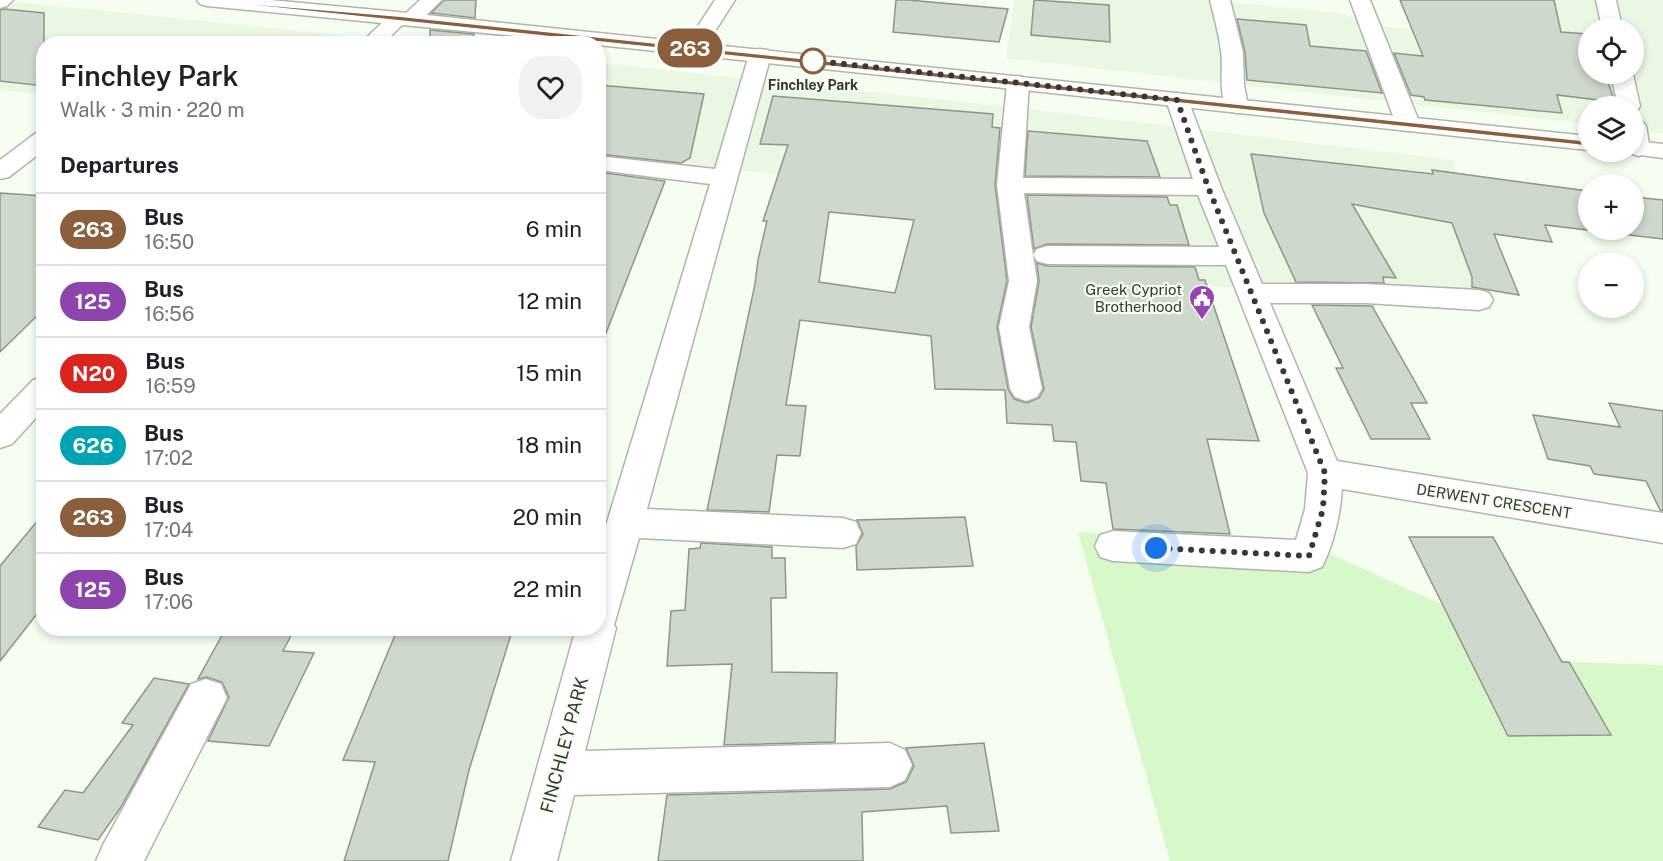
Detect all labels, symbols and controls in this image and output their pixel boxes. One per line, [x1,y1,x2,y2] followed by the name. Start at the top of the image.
[1578,18,1644,318] map controls
[1578,18,1644,84] button: locate
[656,28,724,68] line badge: 263
[669,36,711,61] text: 263
[800,48,826,74] marker: Finchley Park
[519,56,582,119] button: heart
[60,59,239,92] text: Finchley Park
[768,77,858,93] place label: Finchley Park
[1578,96,1644,162] button: layers
[60,98,244,122] text: Walk · 3 min · 220 m
[60,152,179,178] text: Departures
[1578,174,1644,240] button: +
[144,204,184,230] text: Bus
[526,216,582,242] text: 6 min
[72,217,114,242] text: 263
[144,230,194,254] text: 16:50
[1578,252,1644,318] button: −
[144,276,184,302] text: Bus
[1085,281,1182,315] place label: Greek Cypriot Brotherhood
[1187,283,1217,321] public building icon: Greek Cypriot Brotherhood
[517,288,582,314] text: 12 min
[75,289,111,314] text: 125
[144,302,194,326] text: 16:56
[145,348,185,374] text: Bus
[516,360,582,386] text: 15 min
[72,361,115,386] text: N20
[145,374,196,398] text: 16:59
[144,420,184,446] text: Bus
[516,432,582,458] text: 18 min
[72,433,114,458] text: 626
[144,446,193,470] text: 17:02
[1415,480,1573,522] street label: DERWENT CRESCENT
[144,492,184,518] text: Bus
[513,504,582,530] text: 20 min
[72,505,114,530] text: 263
[144,518,193,542] text: 17:04
[1141,533,1171,563] your location
[144,564,184,590] text: Bus
[513,576,582,602] text: 22 min
[75,577,111,602] text: 125
[144,590,193,614] text: 17:06
[536,675,592,815] street label: FINCHLEY PARK

